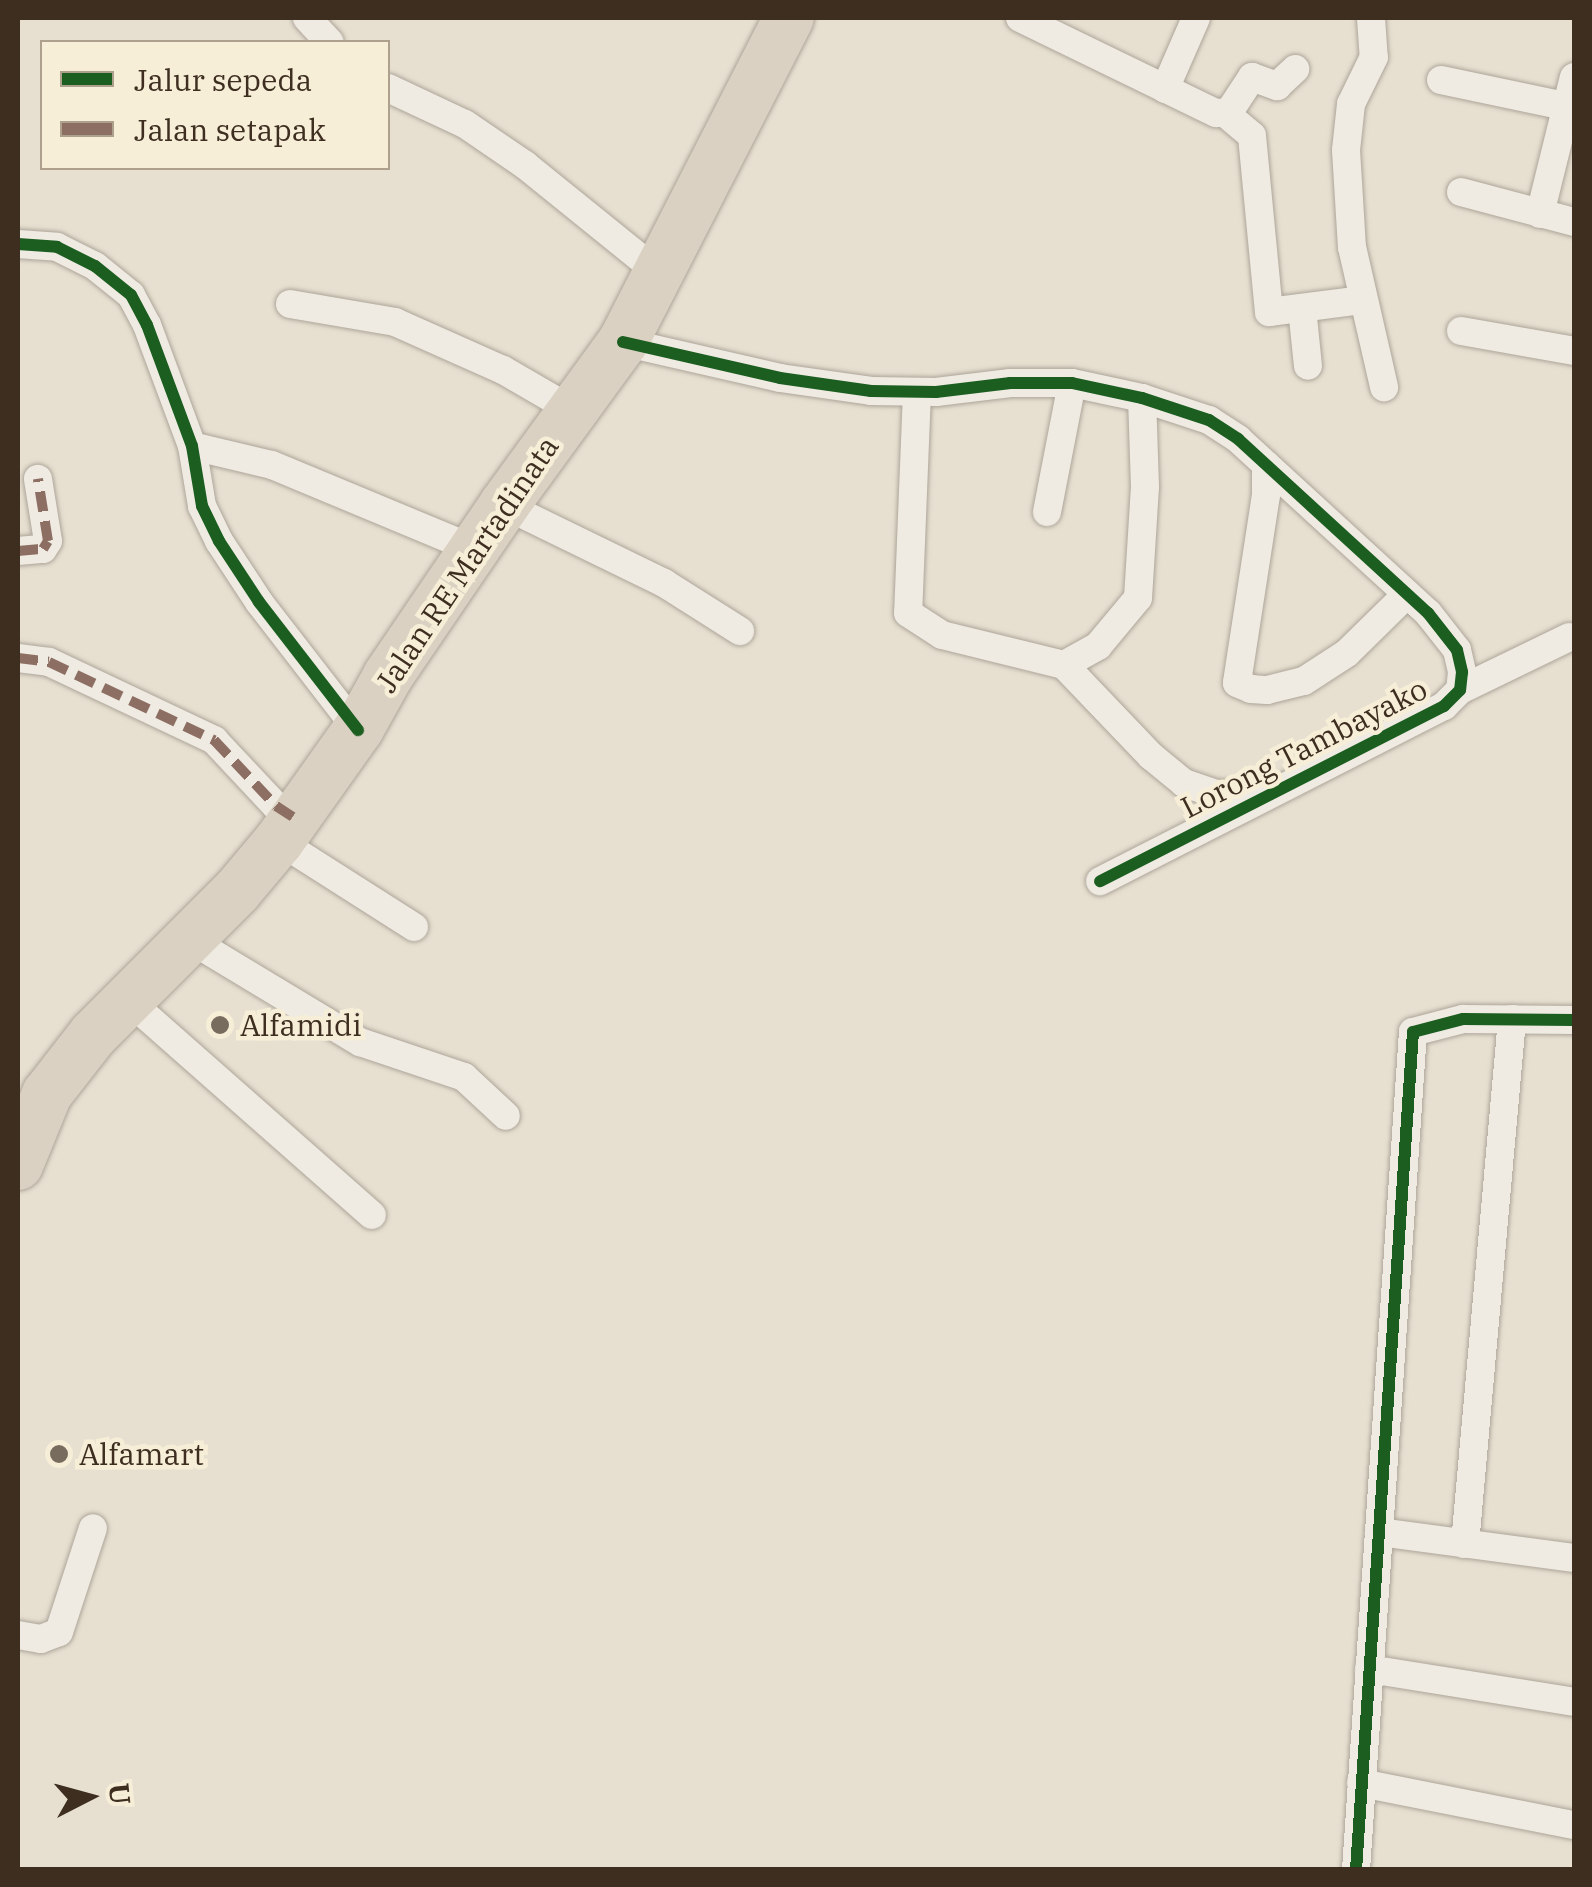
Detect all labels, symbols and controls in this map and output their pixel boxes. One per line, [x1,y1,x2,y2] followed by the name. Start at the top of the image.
[40,40,390,170] legend
[134,60,312,99] text: Jalur sepeda
[134,110,326,149] text: Jalan setapak
[368,429,566,699] street label: Jalan RE Martadinata
[1175,670,1433,826] street label: Lorong Tambayako
[240,1007,362,1043] place label: Alfamidi
[209,1014,231,1036] marker: Alfamidi
[79,1436,204,1472] place label: Alfamart
[48,1443,70,1465] marker: Alfamart
[40,1747,140,1847] north arrow
[101,1781,140,1806] text: U

